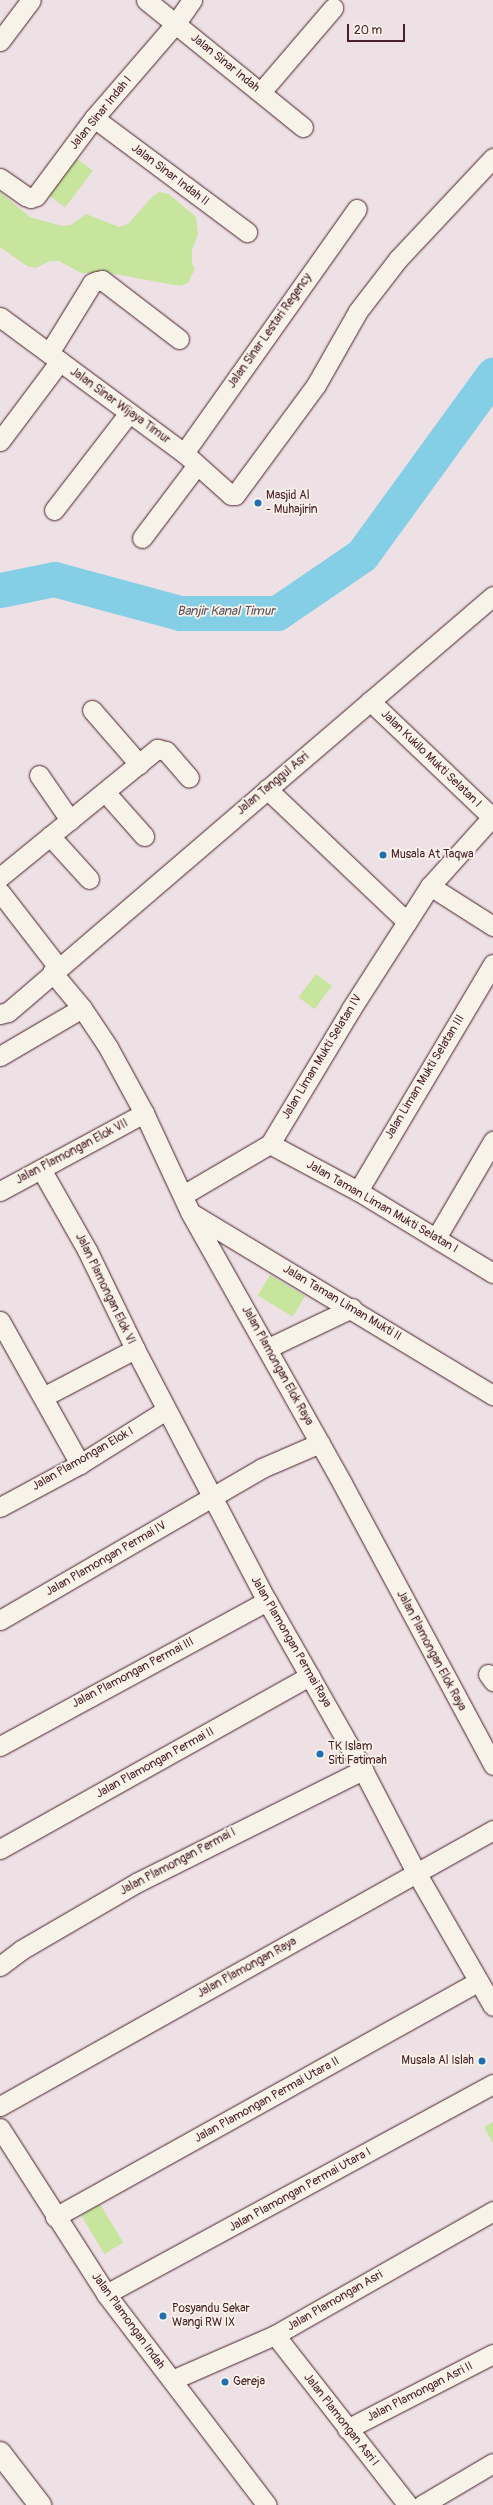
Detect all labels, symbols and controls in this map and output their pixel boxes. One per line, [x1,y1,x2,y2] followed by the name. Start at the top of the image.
[349,16,407,42] scale bar
[354,23,382,38] text: 20 m
[188,31,262,95] street label: Jalan Sinar Indah
[67,73,135,153] street label: Jalan Sinar Indah I
[128,141,212,209] street label: Jalan Sinar Indah II
[225,271,315,391] street label: Jalan Sinar Lestari Regency
[67,365,173,447] street label: Jalan Sinar Wijaya Timur
[266,489,318,517] place label: Masjid Al - Muhajirin
[253,498,263,508] marker: Masjid Al - Muhajirin
[177,603,275,619] water label: Banjir Kanal Timur
[378,707,484,811] street label: Jalan Kukilo Mukti Selatan I
[234,750,312,818] street label: Jalan Tanggul Asri
[391,848,474,862] place label: Musala At Taqwa
[378,850,388,860] marker: Musala At Taqwa
[279,992,365,1122] street label: Jalan Liman Mukti Selatan IV
[382,1012,468,1142] street label: Jalan Liman Mukti Selatan III
[13,1116,131,1188] street label: Jalan Plamongan Elok VII
[304,1158,460,1256] street label: Jalan Taman Liman Mukti Selatan I
[72,1231,138,1347] street label: Jalan Plamongan Elok VI
[280,1262,404,1344] street label: Jalan Taman Liman Mukti II
[238,1304,316,1428] street label: Jalan Plamongan Elok Raya
[30,1424,136,1494] street label: Jalan Plamongan Elok I
[43,1519,169,1599] street label: Jalan Plamongan Permai IV
[247,1574,335,1710] street label: Jalan Plamongan Permai Raya
[393,1588,469,1714] street label: Jalan Plamongan Elok Raya
[69,1635,197,1711] street label: Jalan Plamongan Permai III
[93,1724,217,1802] street label: Jalan Plamongan Permai II
[328,1740,387,1768] place label: TK Islam Siti Fatimah
[315,1749,325,1759] marker: TK Islam Siti Fatimah
[117,1825,239,1899] street label: Jalan Plamongan Permai I
[195,1935,299,2001] street label: Jalan Plamongan Raya
[192,2054,342,2146] street label: Jalan Plamongan Permai Utara II
[401,2054,474,2068] place label: Musala Al Islah
[477,2056,487,2066] marker: Musala Al Islah
[226,2145,374,2235] street label: Jalan Plamongan Permai Utara I
[285,2268,385,2334] street label: Jalan Plamongan Asri
[88,2270,168,2372] street label: Jalan Plamongan Indah
[172,2302,250,2330] place label: Posyandu Sekar Wangi RW IX
[157,2310,169,2322] marker: Posyandu Sekar Wangi RW IX
[365,2359,475,2425] street label: Jalan Plamongan Asri II
[300,2371,382,2469] street label: Jalan Plamongan Asri I
[233,2375,265,2389] place label: Gereja
[220,2377,230,2387] marker: Gereja

